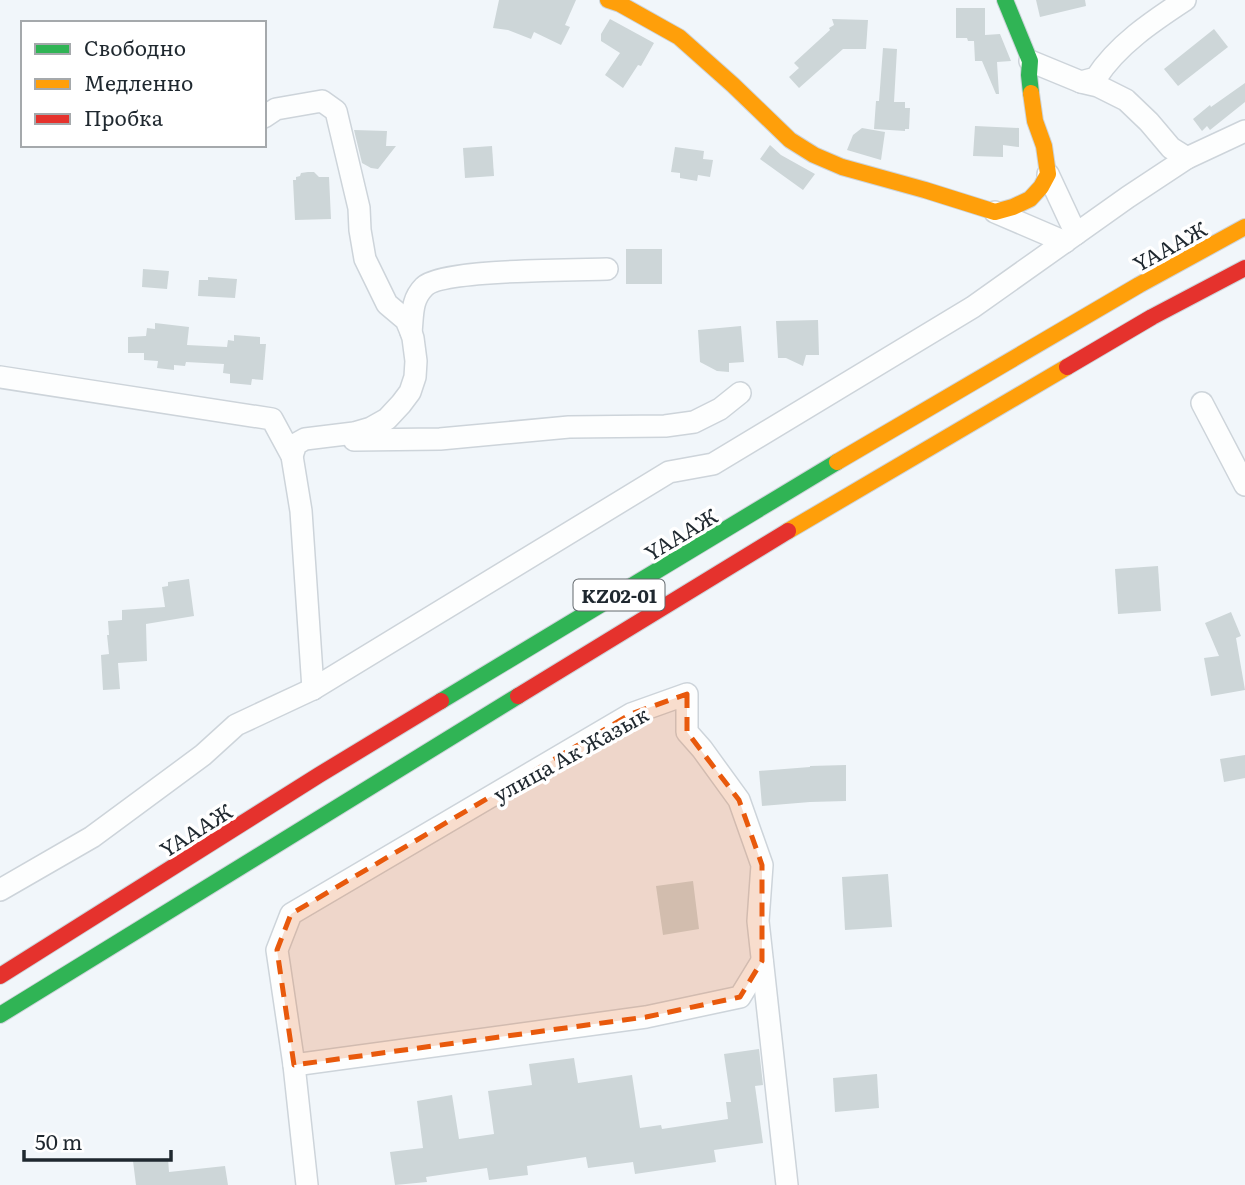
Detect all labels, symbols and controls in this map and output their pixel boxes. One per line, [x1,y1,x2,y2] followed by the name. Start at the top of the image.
[21,21,266,147] legend
[84,31,186,62] text: Свободно
[84,66,193,97] text: Медленно
[84,101,164,132] text: Пробка
[1126,212,1212,278] street label: ҮАААЖ
[637,499,723,567] street label: ҮАААЖ
[574,580,664,610] road number: KZ02-01
[487,697,654,809] street label: улица Ак Жазык
[153,794,238,863] street label: ҮАААЖ
[24,1118,172,1162] scale bar
[35,1125,82,1156] text: 50 m

